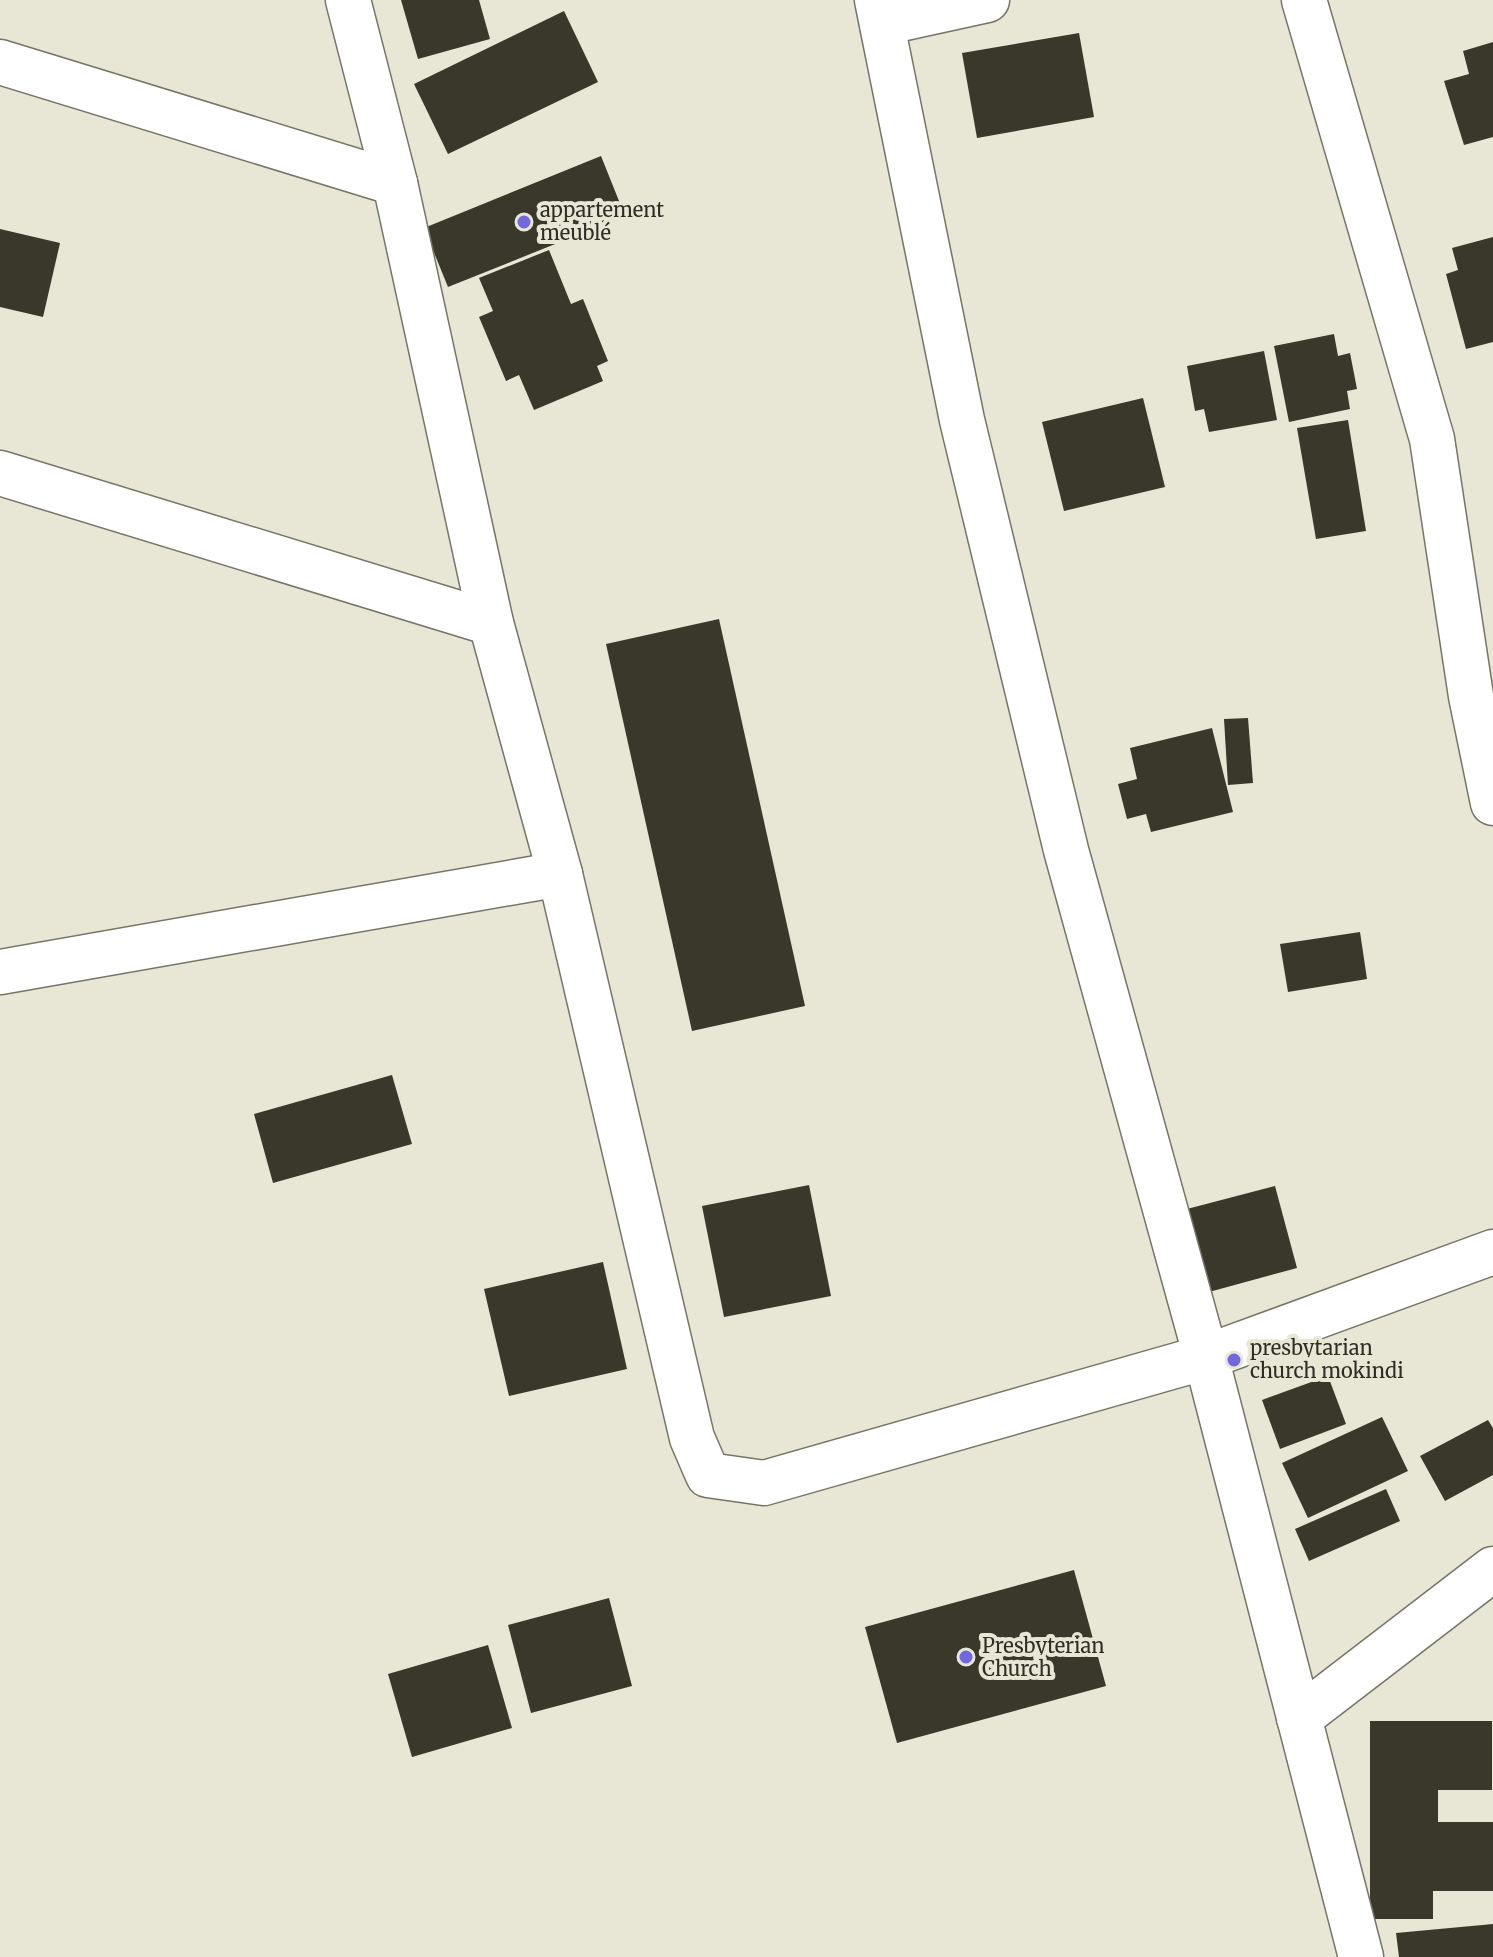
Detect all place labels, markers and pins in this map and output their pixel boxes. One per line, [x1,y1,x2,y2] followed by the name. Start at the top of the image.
[540,197,664,245] place label: appartement meublé
[515,213,533,231] marker: appartement meublé
[1250,1335,1404,1383] place label: presbytarian church mokindi
[1225,1351,1243,1369] marker: presbytarian church mokindi
[982,1633,1105,1681] place label: Presbyterian Church
[957,1648,975,1666] marker: Presbyterian Church

